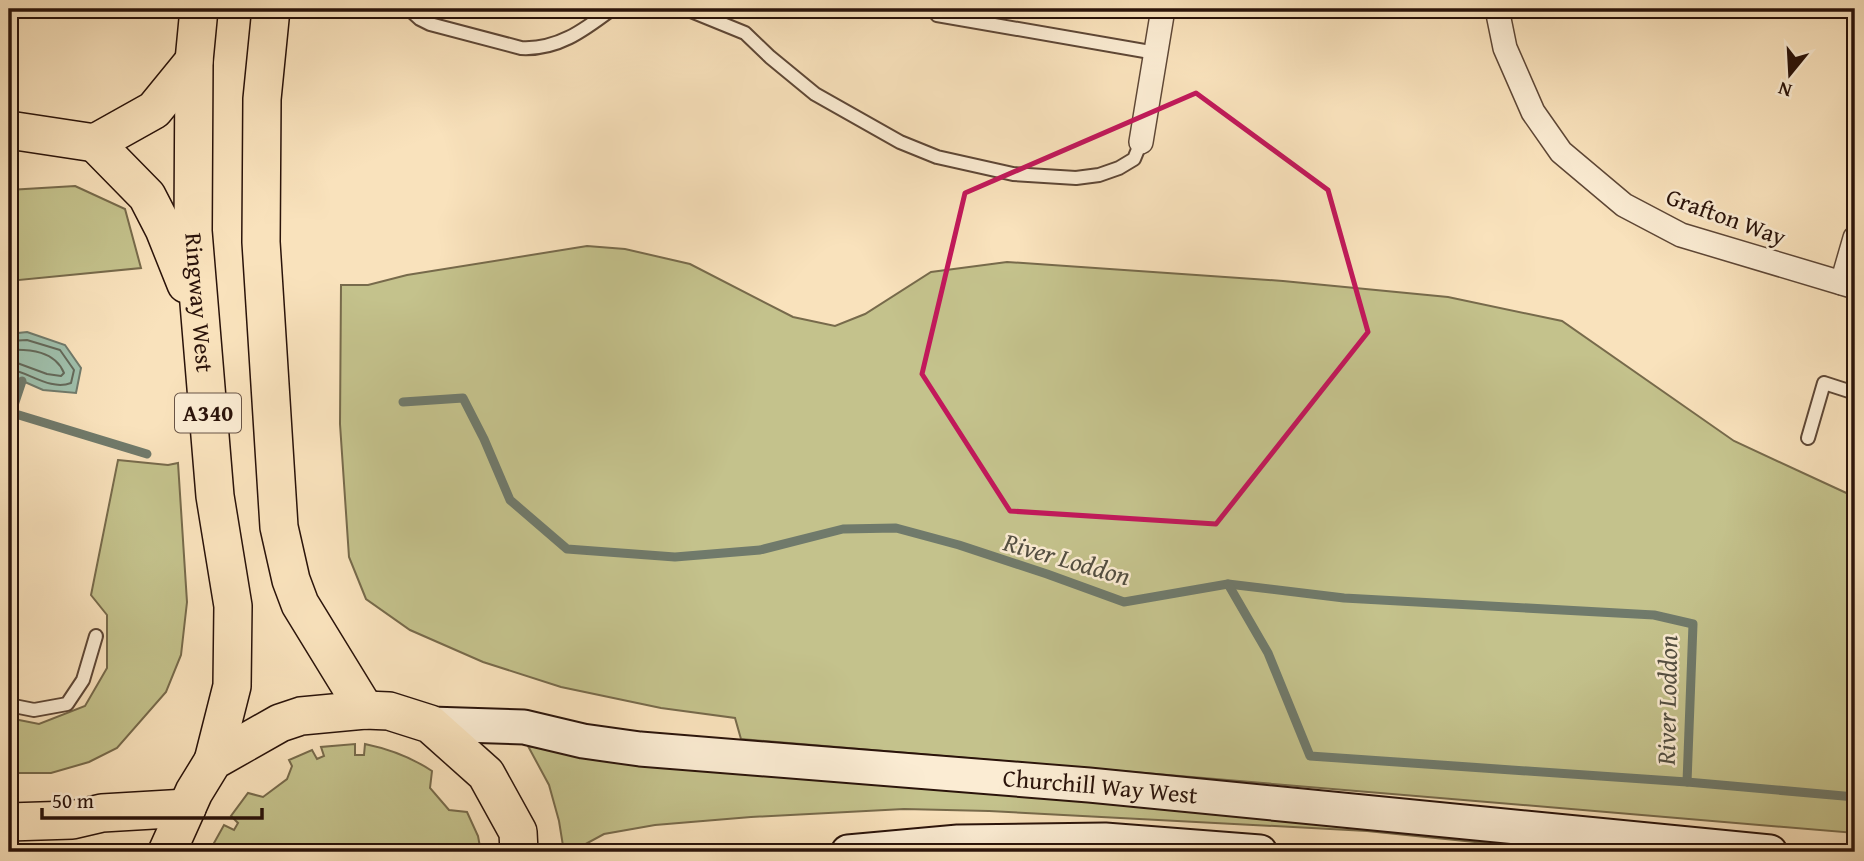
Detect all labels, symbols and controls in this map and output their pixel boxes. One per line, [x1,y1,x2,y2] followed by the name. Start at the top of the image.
[1756,38,1826,108] north arrow
[1774,75,1795,105] text: N
[1661,179,1791,254] street label: Grafton Way
[176,231,223,374] street label: Ringway West
[175,394,241,432] road number: A340
[998,522,1135,595] water label: River Loddon
[1646,635,1687,766] water label: River Loddon
[1002,760,1200,813] street label: Churchill Way West
[42,777,262,821] scale bar
[52,785,94,816] text: 50 m

